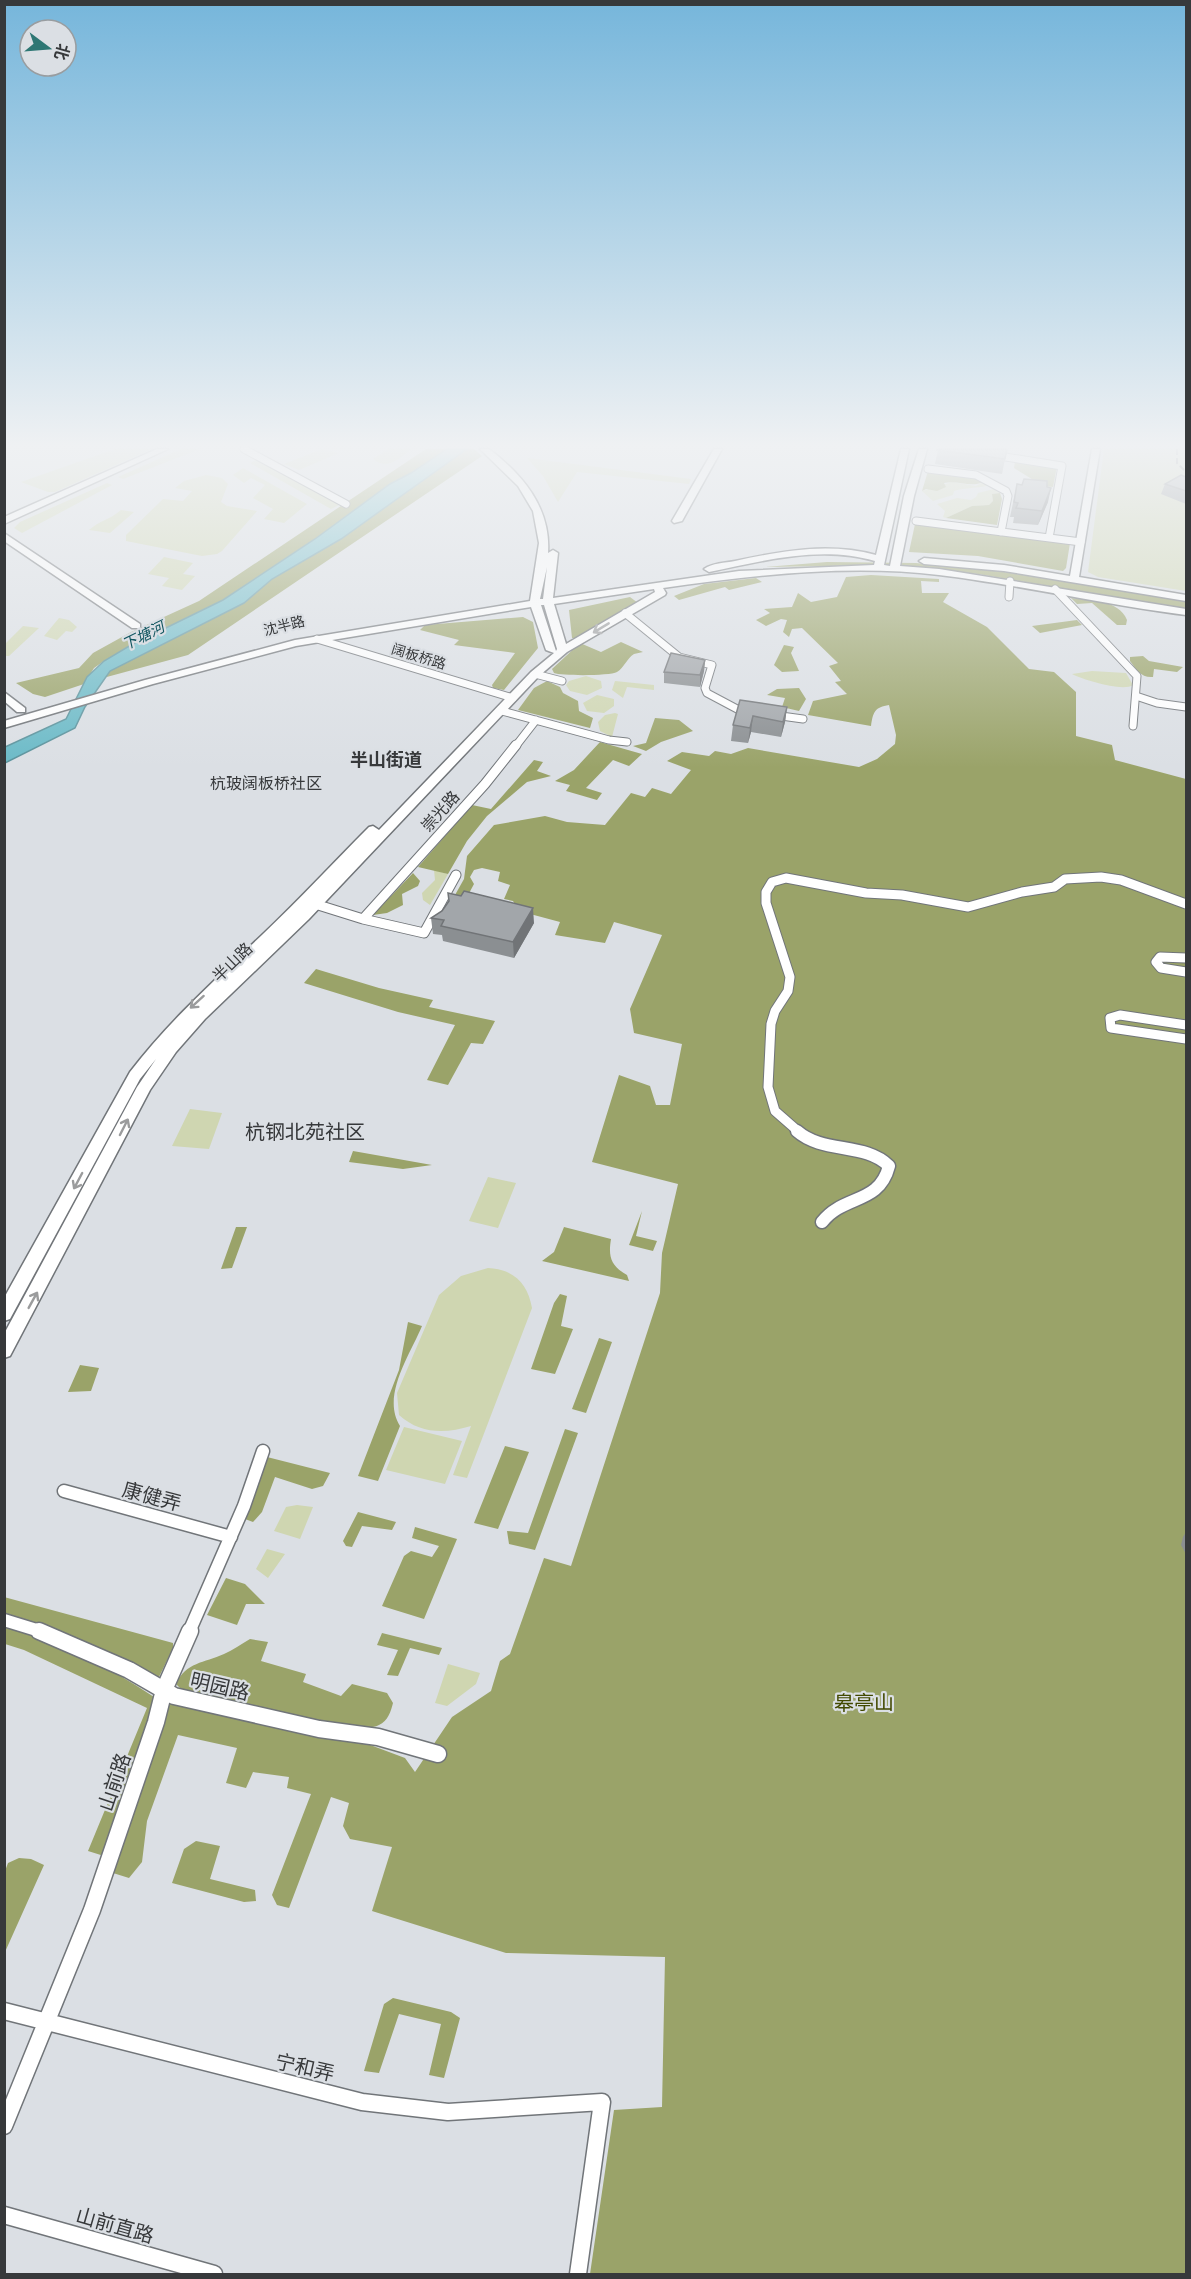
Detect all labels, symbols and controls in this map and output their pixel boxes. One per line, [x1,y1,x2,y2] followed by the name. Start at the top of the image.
[18,18,78,78] north arrow
[50,41,75,63] text: 北
[261,611,307,639] street label: 沈半路
[118,615,170,654] water label: 下塘河
[593,622,610,634] one-way arrow
[389,639,449,673] street label: 阔板桥路
[350,747,422,771] district label: 半山街道
[210,772,322,794] district label: 杭玻阔板桥社区
[416,786,464,836] street label: 崇光路
[207,937,257,987] street label: 半山路
[190,995,205,1009] one-way arrow
[118,1118,130,1136] one-way arrow
[245,1118,365,1145] district label: 杭钢北苑社区
[72,1172,84,1189] one-way arrow
[28,1291,39,1309] one-way arrow
[120,1475,184,1517] street label: 康健弄
[188,1666,252,1706] street label: 明园路
[834,1689,894,1716] park label: 皋亭山
[91,1749,137,1815] street label: 山前路
[273,2047,337,2087] street label: 宁和弄
[73,2201,157,2249] street label: 山前直路

